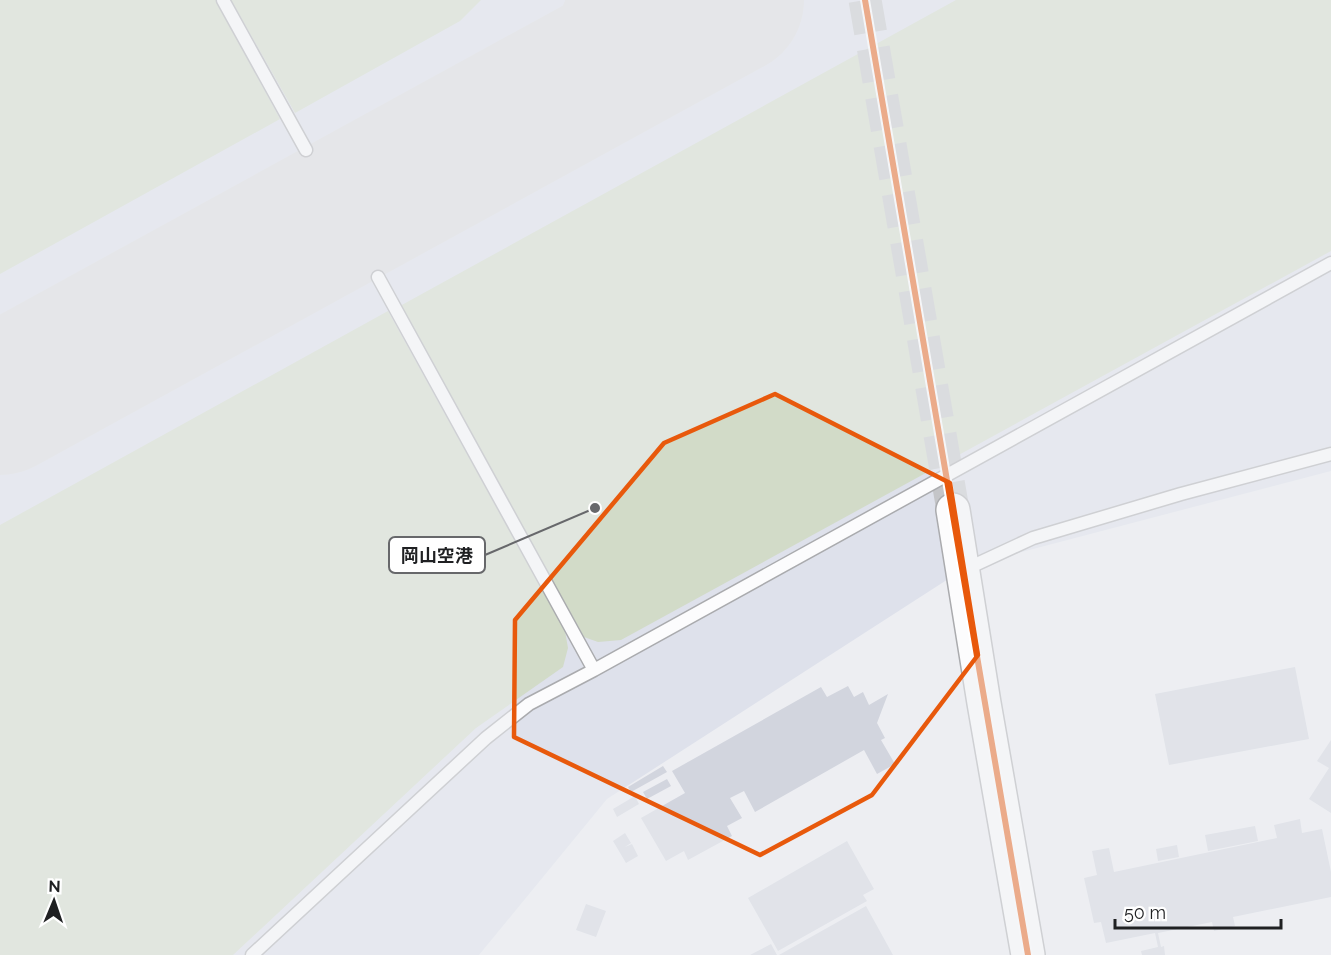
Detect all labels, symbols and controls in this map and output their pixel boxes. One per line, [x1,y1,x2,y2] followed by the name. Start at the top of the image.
[389,537,485,573] callout: 岡山空港
[401,545,473,566] text: 岡山空港
[24,871,84,931] north arrow
[48,877,61,896] text: N
[1115,892,1282,930] scale bar
[1124,902,1166,923] text: 50 m

